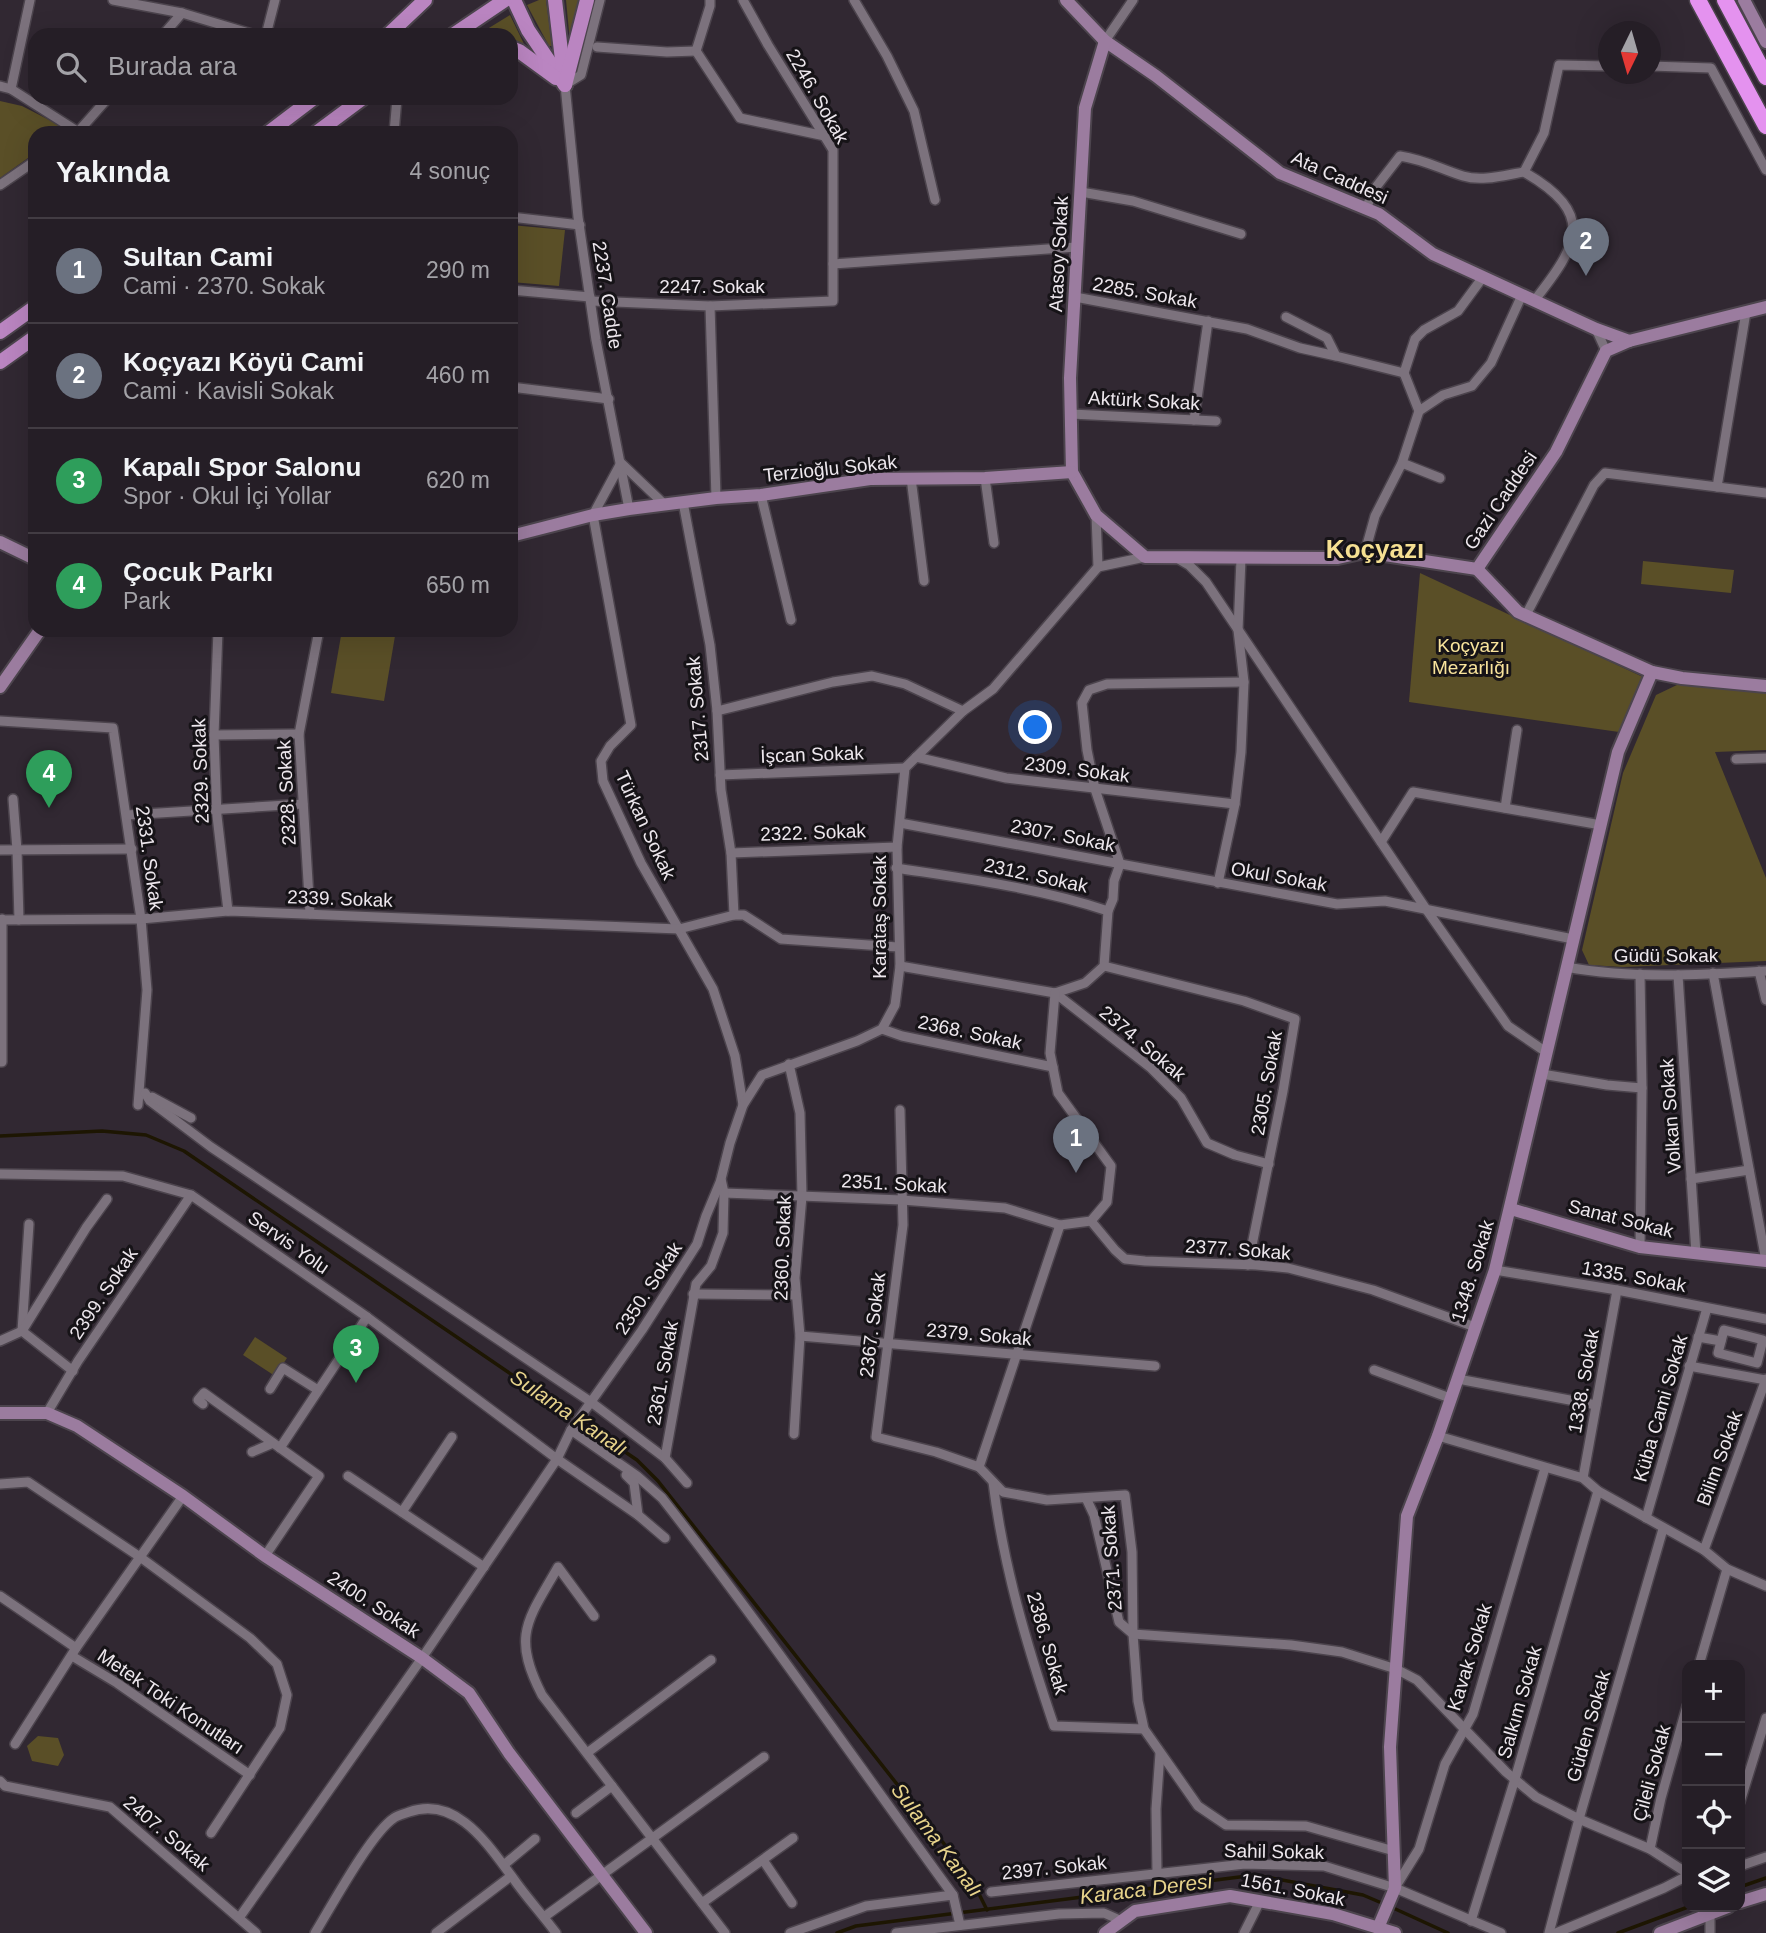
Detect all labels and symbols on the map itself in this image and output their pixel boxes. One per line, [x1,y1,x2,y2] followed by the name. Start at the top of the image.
[1598,21,1661,84] north arrow
[782,45,853,148] street label: 2246. Sokak
[1288,147,1391,208] street label: Ata Caddesi
[1045,195,1072,313] street label: Atasoy Sokak
[1563,218,1609,276] pin: 2
[589,240,626,350] street label: 2237. Cadde
[1091,273,1199,312] street label: 2285. Sokak
[659,276,765,297] street label: 2247. Sokak
[1088,387,1201,414] street label: Aktürk Sokak
[1460,447,1541,553] street label: Gazi Caddesi
[762,451,898,486] street label: Terzioğlu Sokak
[1326,534,1424,564] district label: Koçyazı
[1432,635,1510,678] park label: Koçyazı Mezarlığı
[682,655,713,762] street label: 2317. Sokak
[1018,710,1052,744] your location
[188,717,213,824] street label: 2329. Sokak
[273,739,300,846] street label: 2328. Sokak
[760,742,865,767] street label: İşcan Sokak
[26,750,72,808] pin: 4
[1023,753,1131,786] street label: 2309. Sokak
[611,768,680,883] street label: Türkan Sokak
[132,804,167,912] street label: 2331. Sokak
[1009,815,1117,856] street label: 2307. Sokak
[760,820,867,845] street label: 2322. Sokak
[982,854,1090,897] street label: 2312. Sokak
[869,855,890,979] street label: Karataş Sokak
[1229,858,1329,895] street label: Okul Sokak
[287,886,394,911] street label: 2339. Sokak
[1614,945,1719,966] street label: Güdü Sokak
[1095,1001,1190,1086] street label: 2374. Sokak
[916,1011,1024,1054] street label: 2368. Sokak
[1247,1029,1286,1137] street label: 2305. Sokak
[1656,1057,1685,1174] street label: Volkan Sokak
[1053,1115,1099,1173] pin: 1
[841,1170,948,1197] street label: 2351. Sokak
[770,1194,795,1301] street label: 2360. Sokak
[1566,1195,1676,1242] street label: Sanat Sokak
[244,1207,333,1278] street label: Servis Yolu
[1447,1217,1498,1325] street label: 1348. Sokak
[1185,1235,1292,1264] street label: 2377. Sokak
[611,1238,686,1338] street label: 2350. Sokak
[65,1243,142,1343] street label: 2399. Sokak
[1580,1257,1688,1296] street label: 1335. Sokak
[856,1271,889,1379] street label: 2367. Sokak
[643,1319,682,1427] street label: 2361. Sokak
[925,1319,1033,1350] street label: 2379. Sokak
[333,1325,379,1383] pin: 3
[1564,1327,1603,1435] street label: 1338. Sokak
[1629,1332,1692,1484] street label: Küba Cami Sokak
[506,1365,632,1460] water label: Sulama Kanalı
[1693,1407,1746,1508] street label: Bilim Sokak
[1097,1504,1126,1611] street label: 2371. Sokak
[324,1567,424,1642] street label: 2400. Sokak
[1023,1589,1072,1697] street label: 2386. Sokak
[1443,1601,1496,1713] street label: Kavak Sokak
[1493,1643,1546,1761] street label: Salkım Sokak
[94,1645,248,1758] street label: Metek Toki Konutları
[1563,1667,1615,1784] street label: Güden Sokak
[1628,1722,1675,1824] street label: Çileli Sokak
[887,1778,988,1901] water label: Sulama Kanalı
[119,1791,214,1876] street label: 2407. Sokak
[1224,1840,1325,1863] street label: Sahil Sokak
[1000,1851,1108,1883] street label: 2397. Sokak
[1079,1869,1215,1908] water label: Karaca Deresi
[1239,1869,1347,1910] street label: 1561. Sokak

